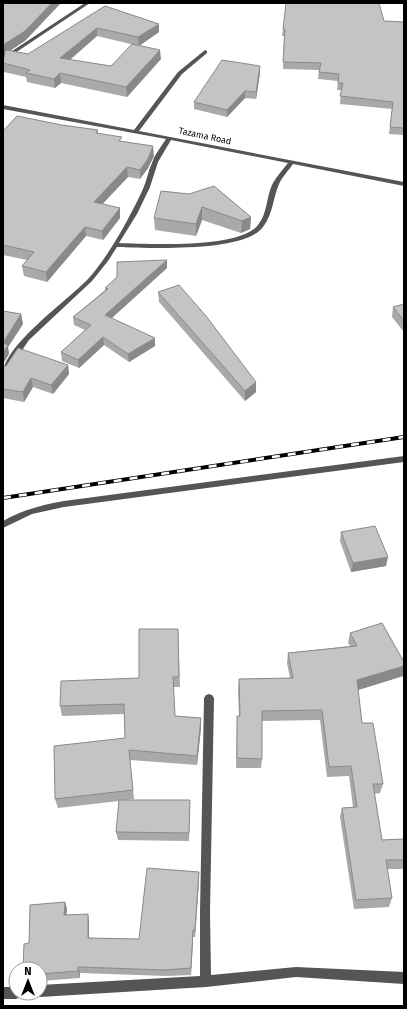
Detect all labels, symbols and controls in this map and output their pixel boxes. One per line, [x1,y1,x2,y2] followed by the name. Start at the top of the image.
[178,126,232,146] street label: Tazama Road
[8,961,48,1001] north arrow
[24,965,32,978] text: N

